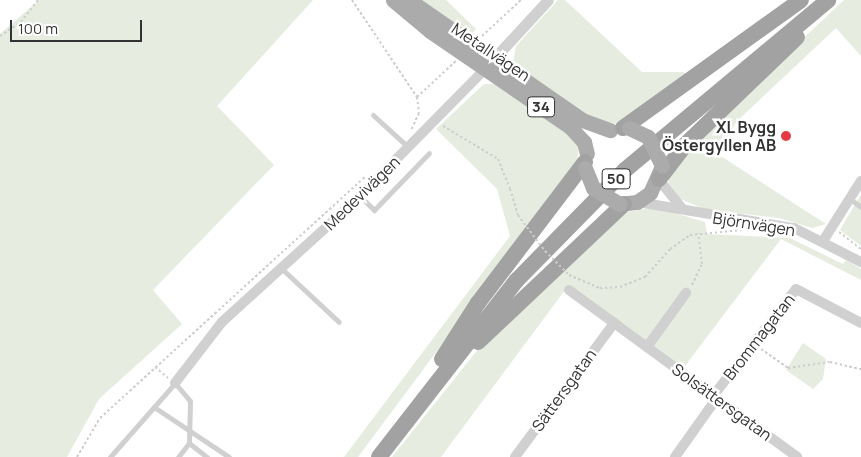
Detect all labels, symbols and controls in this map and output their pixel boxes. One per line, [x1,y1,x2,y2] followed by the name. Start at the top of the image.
[12,10,145,42] scale bar
[18,18,58,39] text: 100 m
[448,19,534,85] street label: Metallvägen
[526,94,556,120] road number: 34
[662,117,776,155] place label: XL Bygg Östergyllen AB
[780,130,792,142] marker: XL Bygg Östergyllen AB
[320,152,404,234] street label: Medevivägen
[601,166,631,192] road number: 50
[711,208,797,240] street label: Björnvägen
[719,290,799,384] street label: Brommagatan
[528,345,600,435] street label: Sättersgatan
[668,359,776,445] street label: Solsättersgatan

